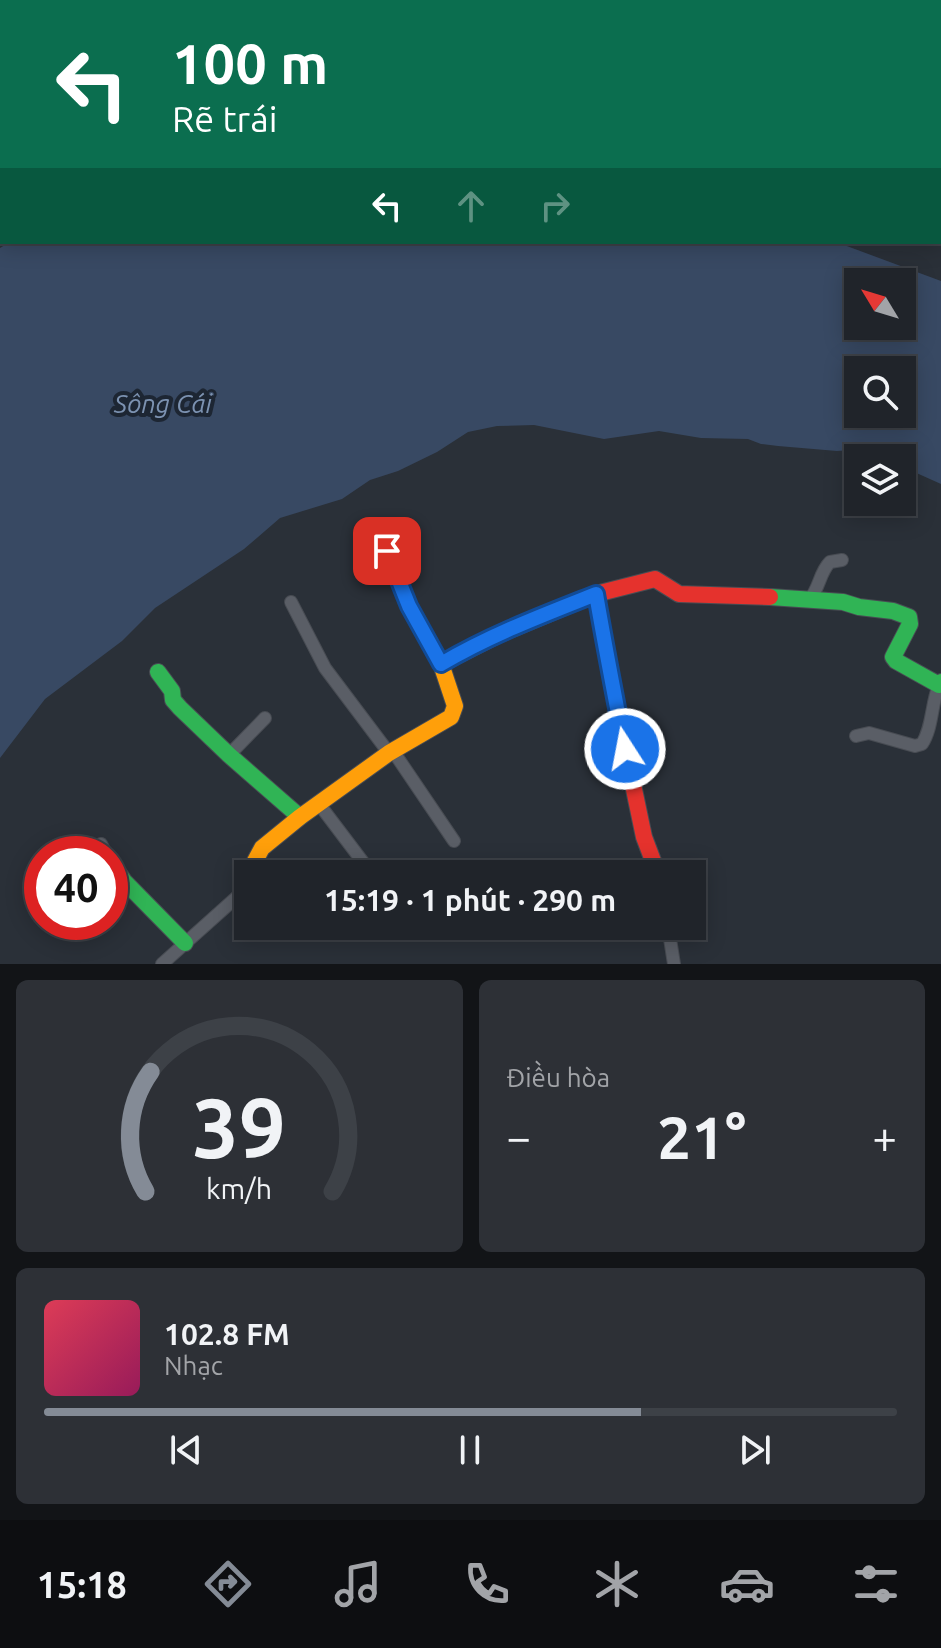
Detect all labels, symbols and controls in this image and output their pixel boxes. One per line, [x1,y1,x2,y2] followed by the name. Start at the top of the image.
[40,32,144,136] icon: left
[172,32,328,95] text: 100 m
[172,98,277,139] text: Rẽ trái
[365,184,409,228] icon: left
[449,184,493,228] icon: ahead
[533,184,577,228] icon: right
[844,268,916,340] north arrow
[844,268,916,516] map controls
[844,356,916,428] button: search
[113,389,213,418] water label: Sông Cái
[844,444,916,516] button: layers
[353,517,421,585] pin
[365,529,409,573] icon: arrive
[583,707,667,791] position arrow
[24,836,128,940] speed limit sign: 40
[324,883,616,917] text: 15:19 · 1 phút · 290 m
[507,1063,610,1092] text: Điều hòa
[192,1080,286,1174] text: 39
[657,1103,746,1170] text: 21°
[507,1112,531,1161] text: −
[872,1112,897,1161] text: +
[206,1172,272,1204] text: km/h
[164,1317,290,1351] text: 102.8 FM
[164,1351,223,1380] text: Nhạc
[164,1428,208,1472] icon: previous
[448,1428,492,1472] icon: pause
[733,1428,777,1472] icon: next
[200,1556,256,1612] icon: directions
[330,1556,386,1612] icon: music
[459,1556,515,1612] icon: phone
[589,1556,645,1612] icon: climate
[719,1556,775,1612] icon: car
[848,1556,904,1612] icon: filters
[37,1564,127,1605] text: 15:18

